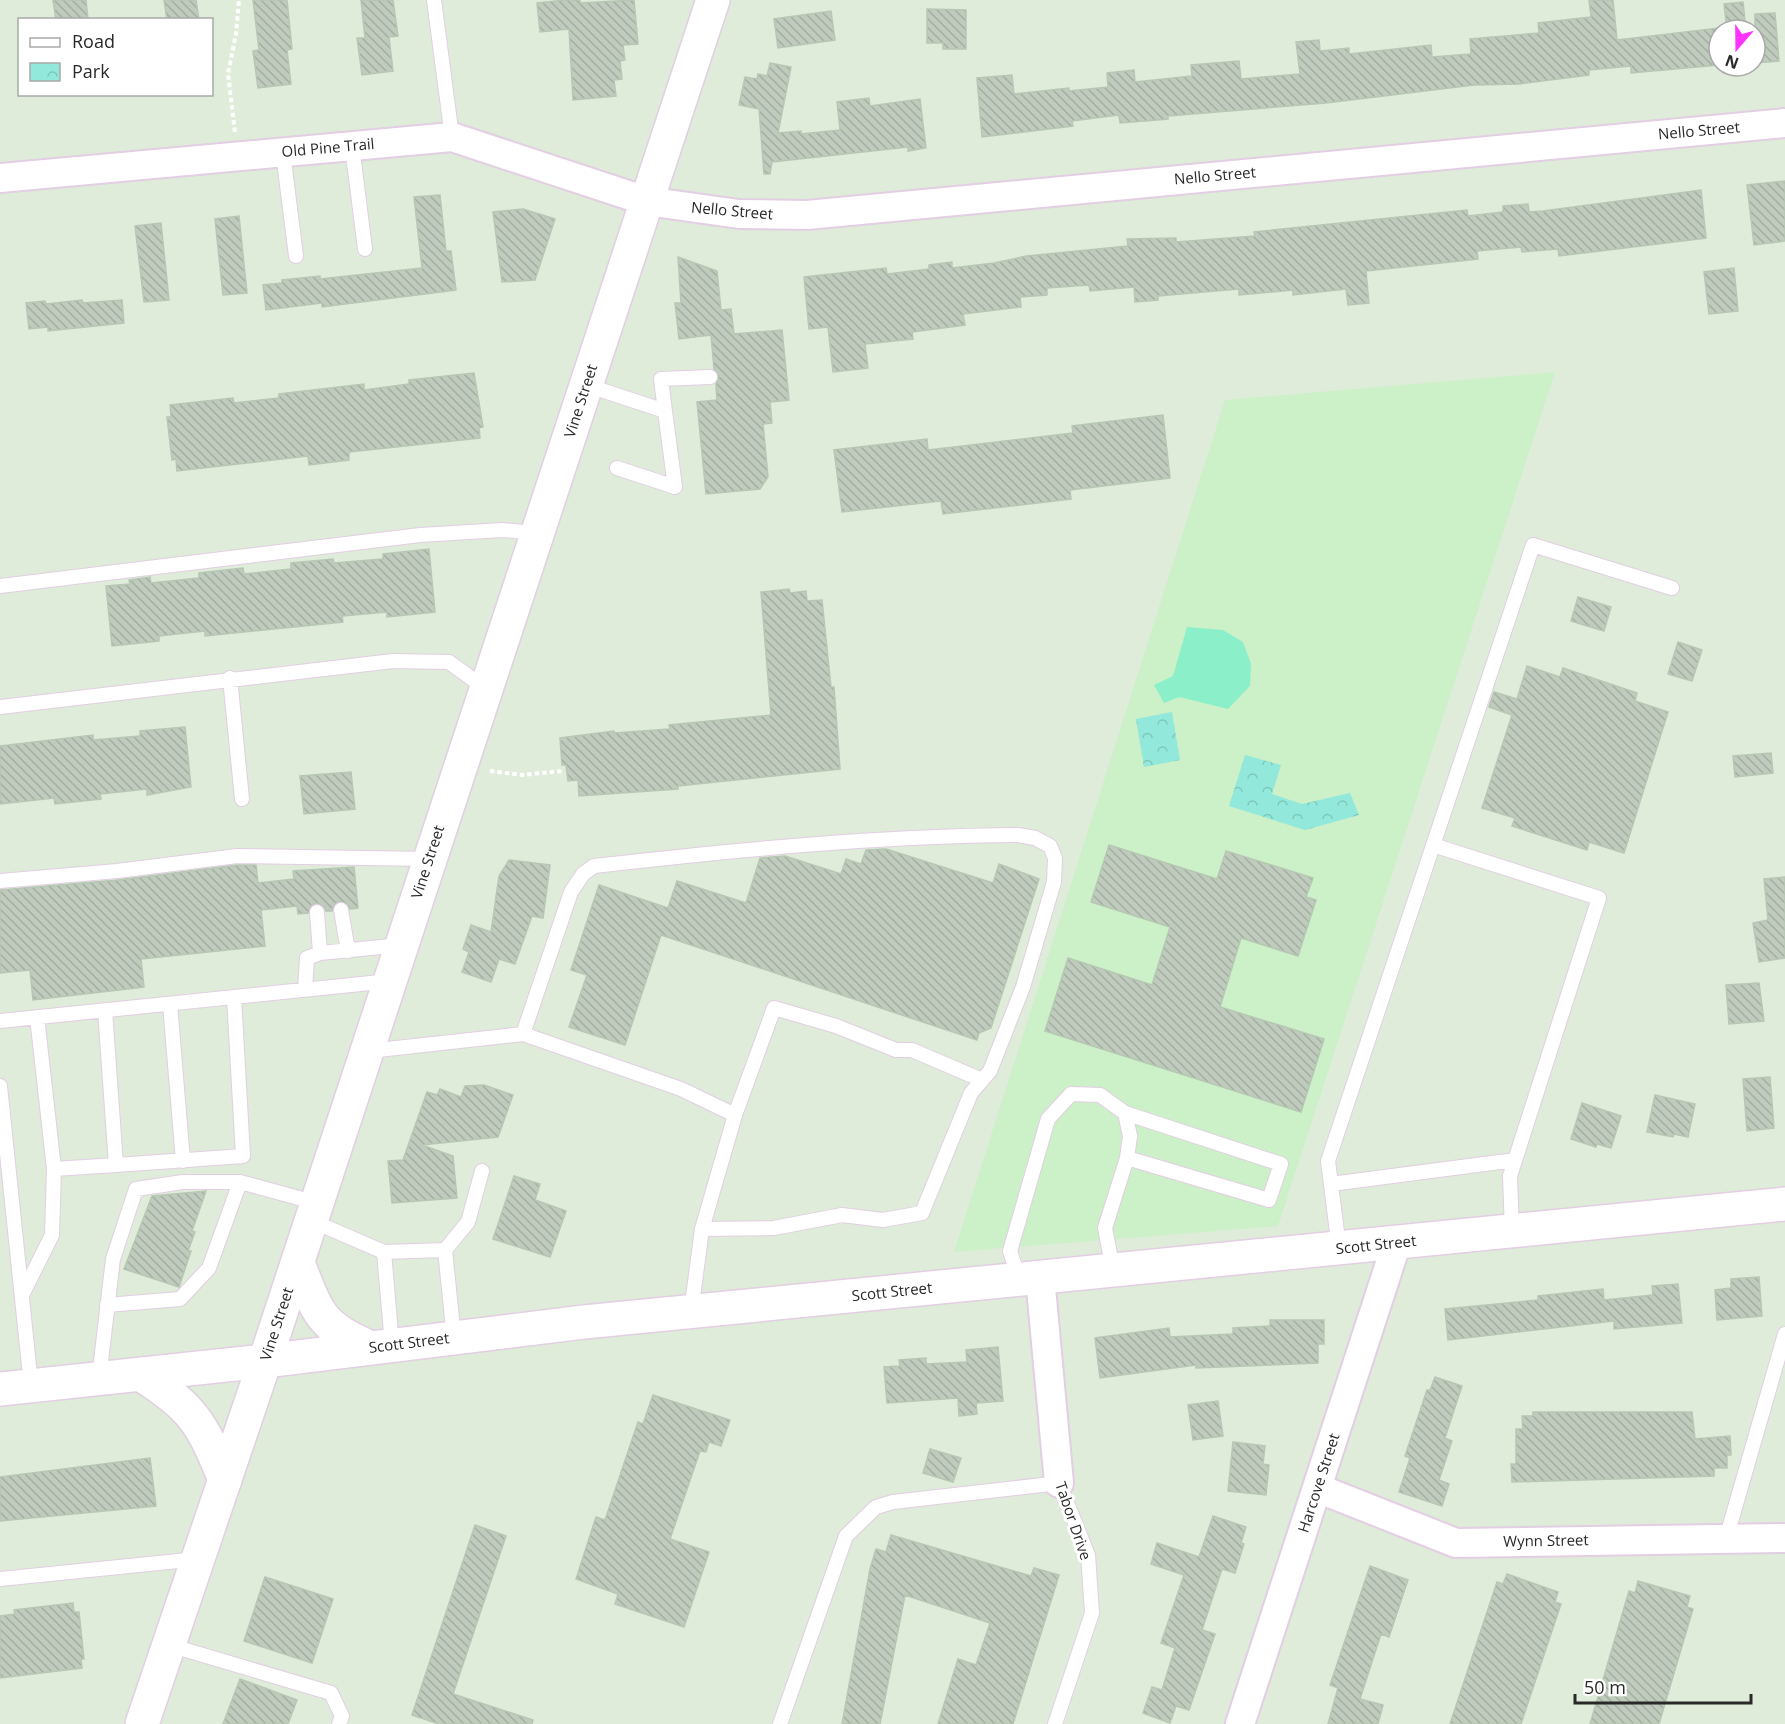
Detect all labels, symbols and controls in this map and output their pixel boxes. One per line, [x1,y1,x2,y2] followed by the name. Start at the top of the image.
[18,18,213,96] legend
[1707,18,1767,78] north arrow
[72,29,115,53] text: Road
[1722,50,1742,75] text: N
[72,59,110,83] text: Park
[1657,116,1741,144] street label: Nello Street
[281,133,375,161] street label: Old Pine Trail
[1173,161,1257,189] street label: Nello Street
[690,196,774,224] street label: Nello Street
[559,361,601,440] street label: Vine Street
[406,822,448,901] street label: Vine Street
[1335,1230,1417,1258] street label: Scott Street
[851,1277,933,1305] street label: Scott Street
[255,1284,297,1363] street label: Vine Street
[368,1327,450,1357] street label: Scott Street
[1293,1430,1344,1535] street label: Harcove Street
[1051,1479,1097,1562] street label: Tabor Drive
[1503,1529,1589,1551] street label: Wynn Street
[1575,1667,1750,1705] scale bar
[1584,1675,1626,1699] text: 50 m

